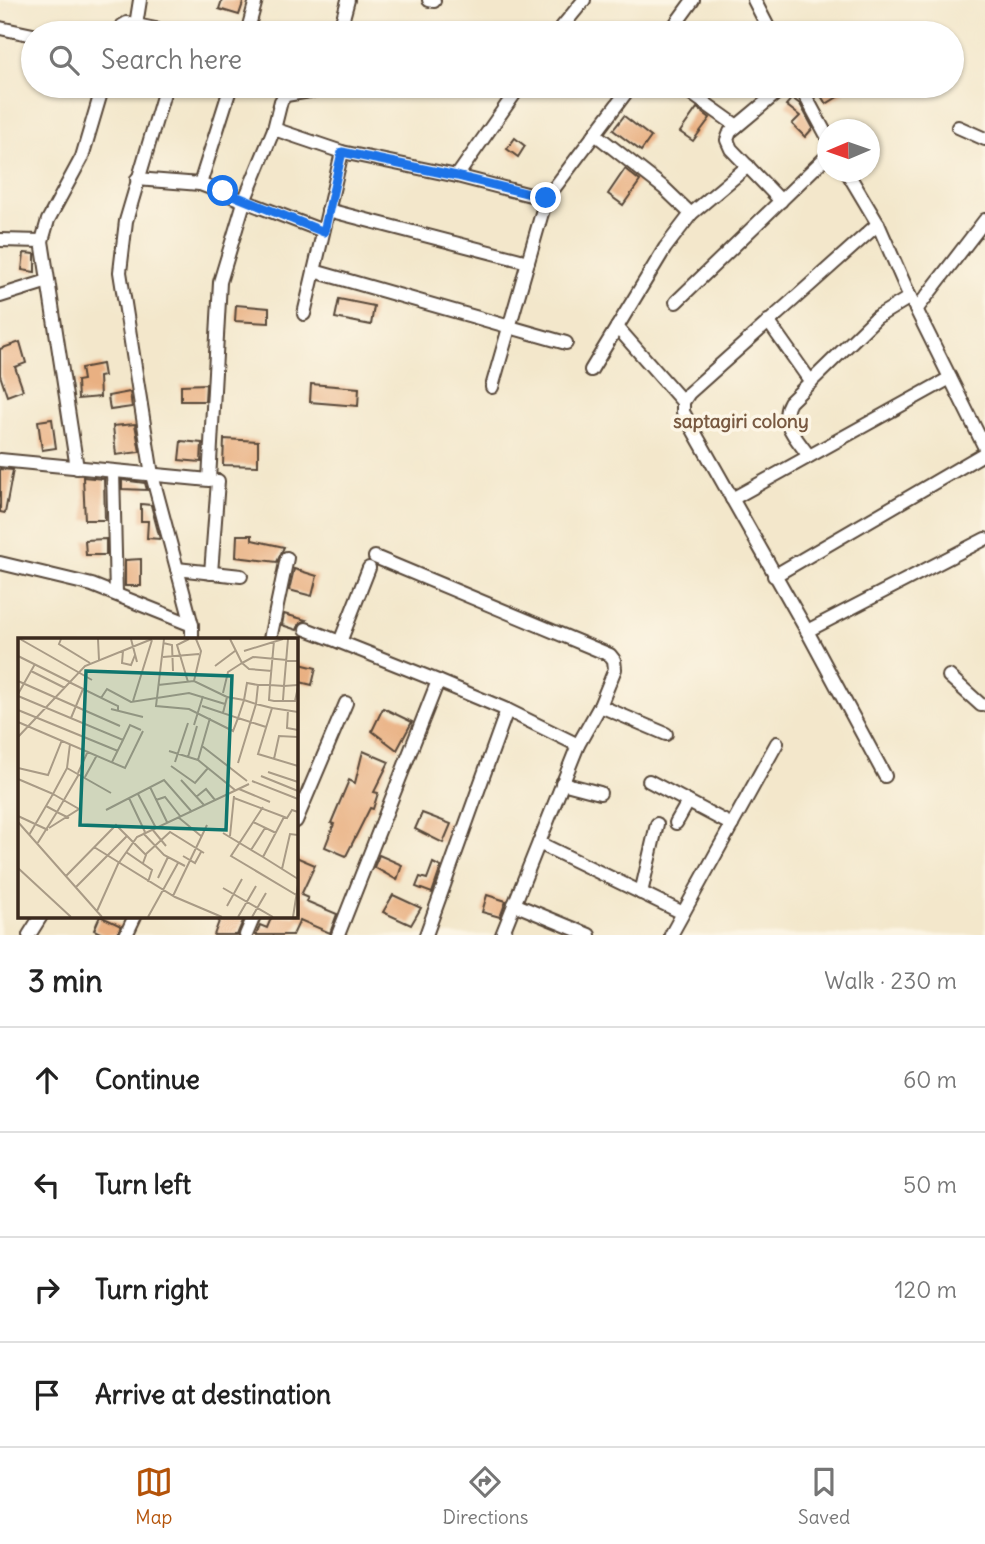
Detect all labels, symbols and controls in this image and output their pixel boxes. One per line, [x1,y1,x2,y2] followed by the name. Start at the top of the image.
[21,21,964,98] search box
[45,41,83,79] icon: search
[101,43,242,76] text: Search here
[817,119,880,182] north arrow
[207,175,238,206] route start
[530,182,561,213] route end
[673,409,809,433] district label: saptagiri colony
[18,638,298,918] inset map
[28,962,103,1000] text: 3 min
[824,966,957,995] text: Walk · 230 m
[28,1061,66,1099] icon: ahead
[95,1063,200,1096] text: Continue
[903,1065,957,1094] text: 60 m
[28,1166,66,1204] icon: left
[95,1168,191,1201] text: Turn left
[903,1170,957,1199] text: 50 m
[28,1271,66,1309] icon: right
[95,1273,208,1306] text: Turn right
[894,1275,957,1304] text: 120 m
[28,1376,66,1414] icon: arrive
[95,1378,331,1411] text: Arrive at destination
[135,1463,173,1529] tab: Map
[443,1463,528,1529] tab: Directions
[798,1463,850,1529] tab: Saved

